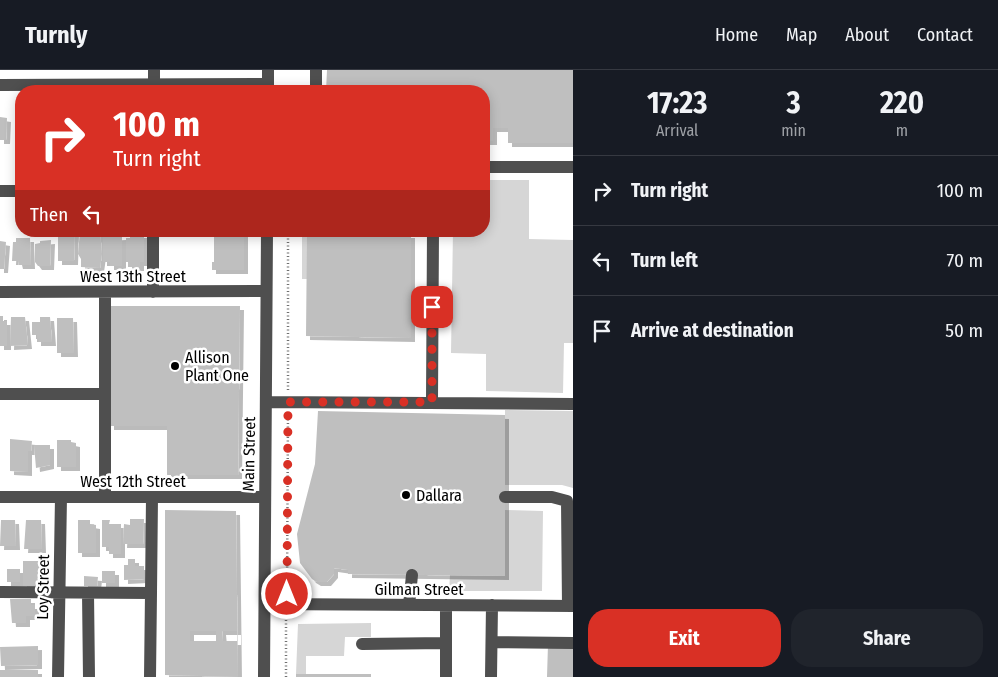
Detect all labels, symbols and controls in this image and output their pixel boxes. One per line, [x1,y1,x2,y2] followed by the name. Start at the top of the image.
[25,21,87,49] text: Turnly
[715,24,758,46] text: Home
[786,24,817,46] text: Map
[845,24,889,46] text: About
[917,24,973,46] text: Contact
[647,85,707,121] text: 17:23
[787,85,801,121] text: 3
[880,85,924,121] text: 220
[113,103,200,145] text: 100 m
[30,105,95,170] icon: right
[656,121,698,140] text: Arrival
[781,121,806,140] text: min
[896,121,908,140] text: m
[113,145,201,172] text: Turn right
[588,177,616,205] icon: right
[631,179,708,202] text: Turn right
[937,179,983,202] text: 100 m
[78,200,106,228] icon: left
[30,203,68,226] text: Then
[588,247,616,275] icon: left
[631,249,698,272] text: Turn left
[947,249,983,272] text: 70 m
[80,267,187,286] street label: West 13th Street
[411,286,453,328] pin
[418,293,446,321] icon: arrive
[588,317,616,345] icon: arrive
[631,319,794,342] text: Arrive at destination
[945,319,983,342] text: 50 m
[185,348,249,385] place label: Allison Plant One
[169,360,181,372] marker: Allison Plant One
[239,416,259,492] street label: Main Street
[80,472,187,491] street label: West 12th Street
[416,486,462,505] place label: Dallara
[400,489,412,501] marker: Dallara
[33,553,53,620] street label: Loy Street
[260,567,312,619] position arrow
[374,580,464,599] street label: Gilman Street
[588,609,781,667] button: Exit
[791,609,983,667] button: Share

